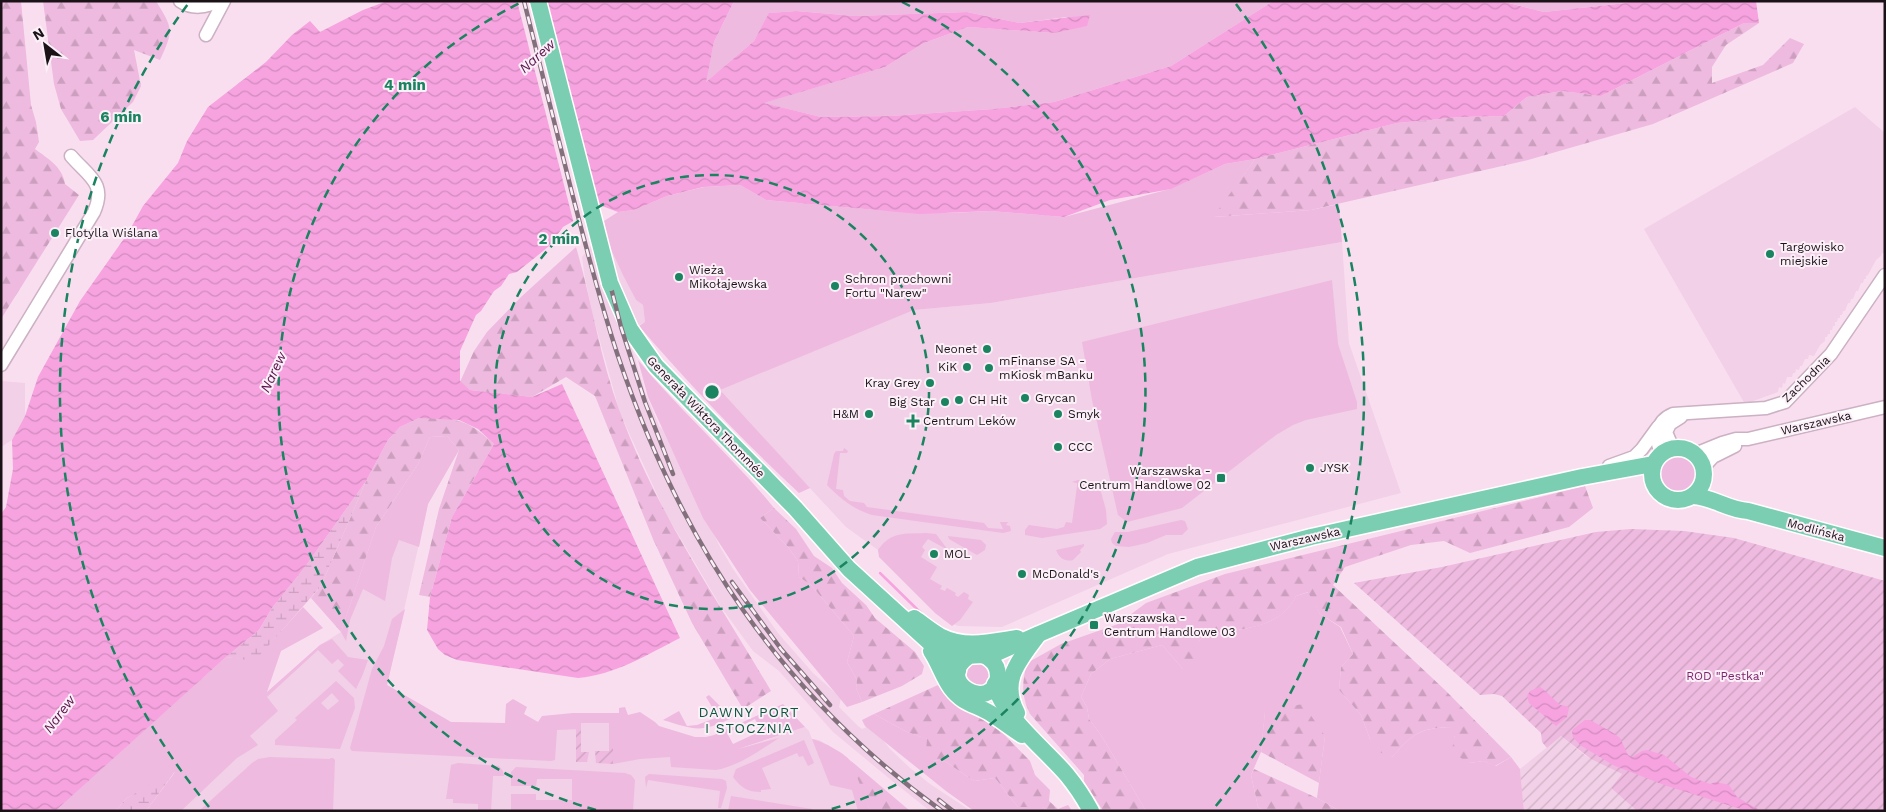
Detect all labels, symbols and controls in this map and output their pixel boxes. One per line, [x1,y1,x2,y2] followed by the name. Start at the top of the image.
[20,20,70,70] north arrow
[30,24,47,43] text: N
[516,35,559,76] water label: Narew
[384,76,426,94] text: 4 min
[100,108,142,126] text: 6 min
[65,226,158,240] place label: Flotylla Wiślana
[49,227,61,239] marker: Flotylla Wiślana
[538,230,580,248] text: 2 min
[1780,240,1844,268] place label: Targowisko miejskie
[1764,248,1776,260] marker: Targowisko miejskie
[689,263,767,291] place label: Wieża Mikołajewska
[673,271,685,283] marker: Wieża Mikołajewska
[845,272,952,300] place label: Schron prochowni Fortu "Narew"
[829,280,841,292] marker: Schron prochowni Fortu "Narew"
[935,342,977,356] place label: Neonet
[981,343,993,355] marker: Neonet
[257,349,290,395] water label: Narew
[644,353,768,481] street label: Generała Wiktora Thommée
[1779,353,1833,405] street label: Zachodnia
[999,354,1093,382] place label: mFinanse SA - mKiosk mBanku
[938,360,957,374] place label: KiK
[961,361,973,373] marker: KiK
[983,362,995,374] marker: mFinanse SA - mKiosk mBanku
[865,376,921,390] place label: Kray Grey
[924,377,936,389] marker: Kray Grey
[703,383,721,401] centre of rings
[1035,391,1076,405] place label: Grycan
[1019,392,1031,404] marker: Grycan
[969,393,1007,407] place label: CH Hit
[953,394,965,406] marker: CH Hit
[889,395,935,409] place label: Big Star
[939,396,951,408] marker: Big Star
[832,407,859,421] place label: H&M
[1068,407,1100,421] place label: Smyk
[863,408,875,420] marker: H&M
[1052,408,1064,420] marker: Smyk
[1780,408,1853,438] street label: Warszawska
[923,414,1016,428] place label: Centrum Leków
[907,415,919,427] marker: Centrum Leków
[1068,440,1093,454] place label: CCC
[1052,441,1064,453] marker: CCC
[1320,461,1349,475] place label: JYSK
[1304,462,1316,474] marker: JYSK
[1079,464,1211,492] place label: Warszawska - Centrum Handlowe 02
[1215,472,1227,484] marker: Warszawska - Centrum Handlowe 02
[1786,516,1846,544] street label: Modlińska
[1269,524,1342,554] street label: Warszawska
[944,547,970,561] place label: MOL
[928,548,940,560] marker: MOL
[1032,567,1099,581] place label: McDonald's
[1016,568,1028,580] marker: McDonald's
[1104,611,1236,639] place label: Warszawska - Centrum Handlowe 03
[1088,619,1100,631] marker: Warszawska - Centrum Handlowe 03
[1686,669,1764,683] park label: ROD "Pestka"
[40,692,79,736] water label: Narew
[699,704,799,736] district label: DAWNY PORT I STOCZNIA

